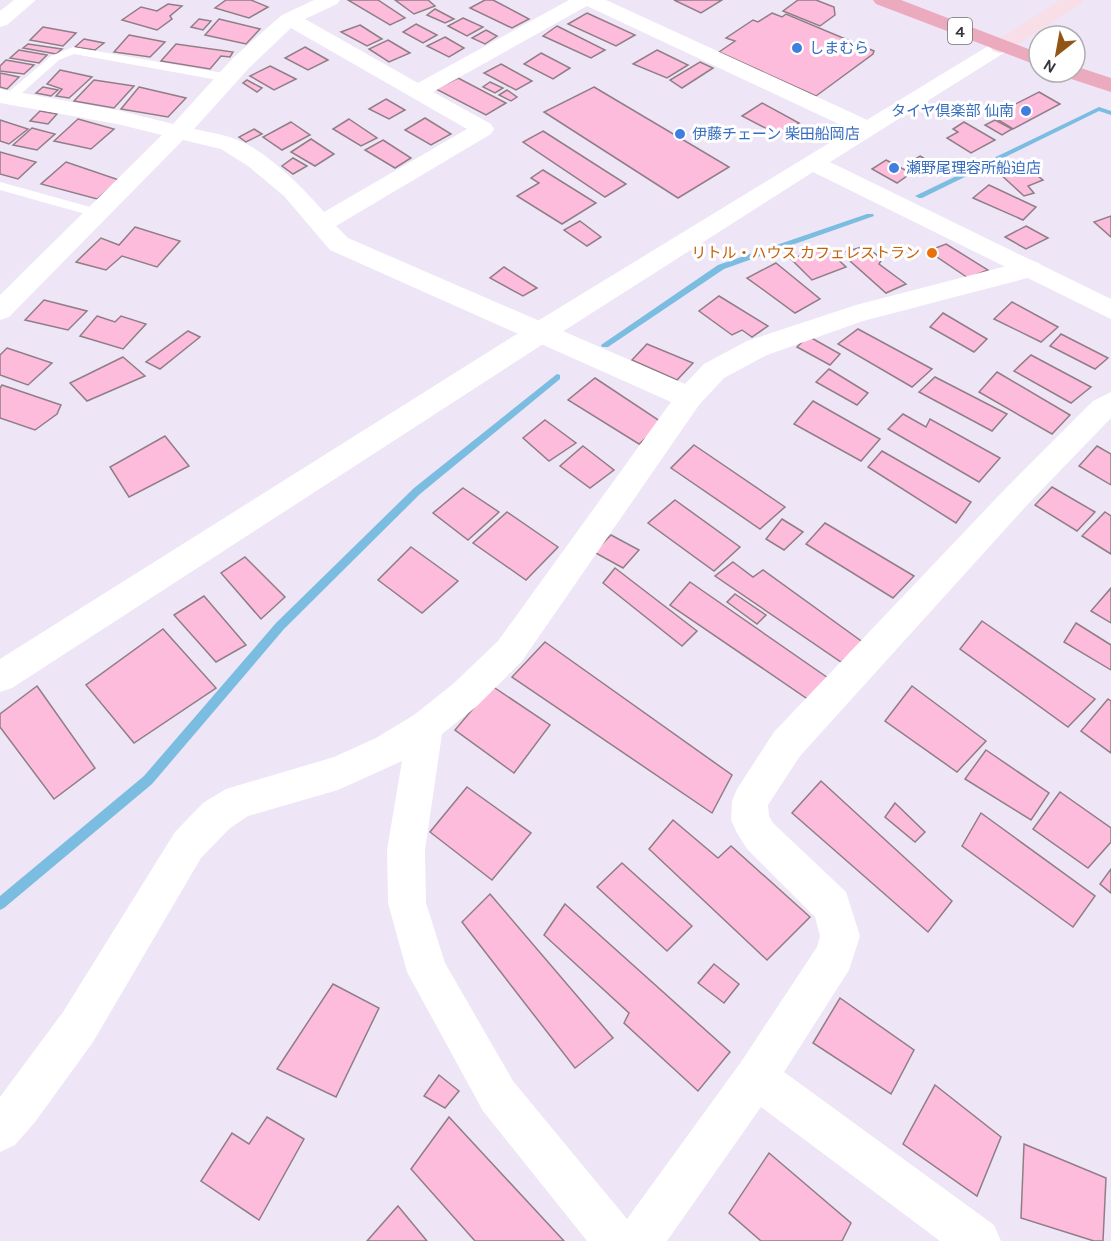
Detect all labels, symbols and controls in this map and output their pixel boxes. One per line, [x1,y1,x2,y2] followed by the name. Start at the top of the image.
[948,18,972,44] road number: 4
[1027,24,1087,84] north arrow
[809,39,869,57] place label: しまむら
[790,41,804,55] marker: しまむら
[1040,55,1059,78] text: N
[891,102,1014,120] place label: タイヤ倶楽部 仙南
[1019,104,1033,118] marker: タイヤ倶楽部 仙南
[692,125,860,143] place label: 伊藤チェーン 柴田船岡店
[673,127,687,141] marker: 伊藤チェーン 柴田船岡店
[906,159,1041,177] place label: 瀬野尾理容所船迫店
[887,161,901,175] marker: 瀬野尾理容所船迫店
[691,244,920,262] place label: リトル・ハウス カフェレストラン
[925,246,939,260] marker: リトル・ハウス カフェレストラン

